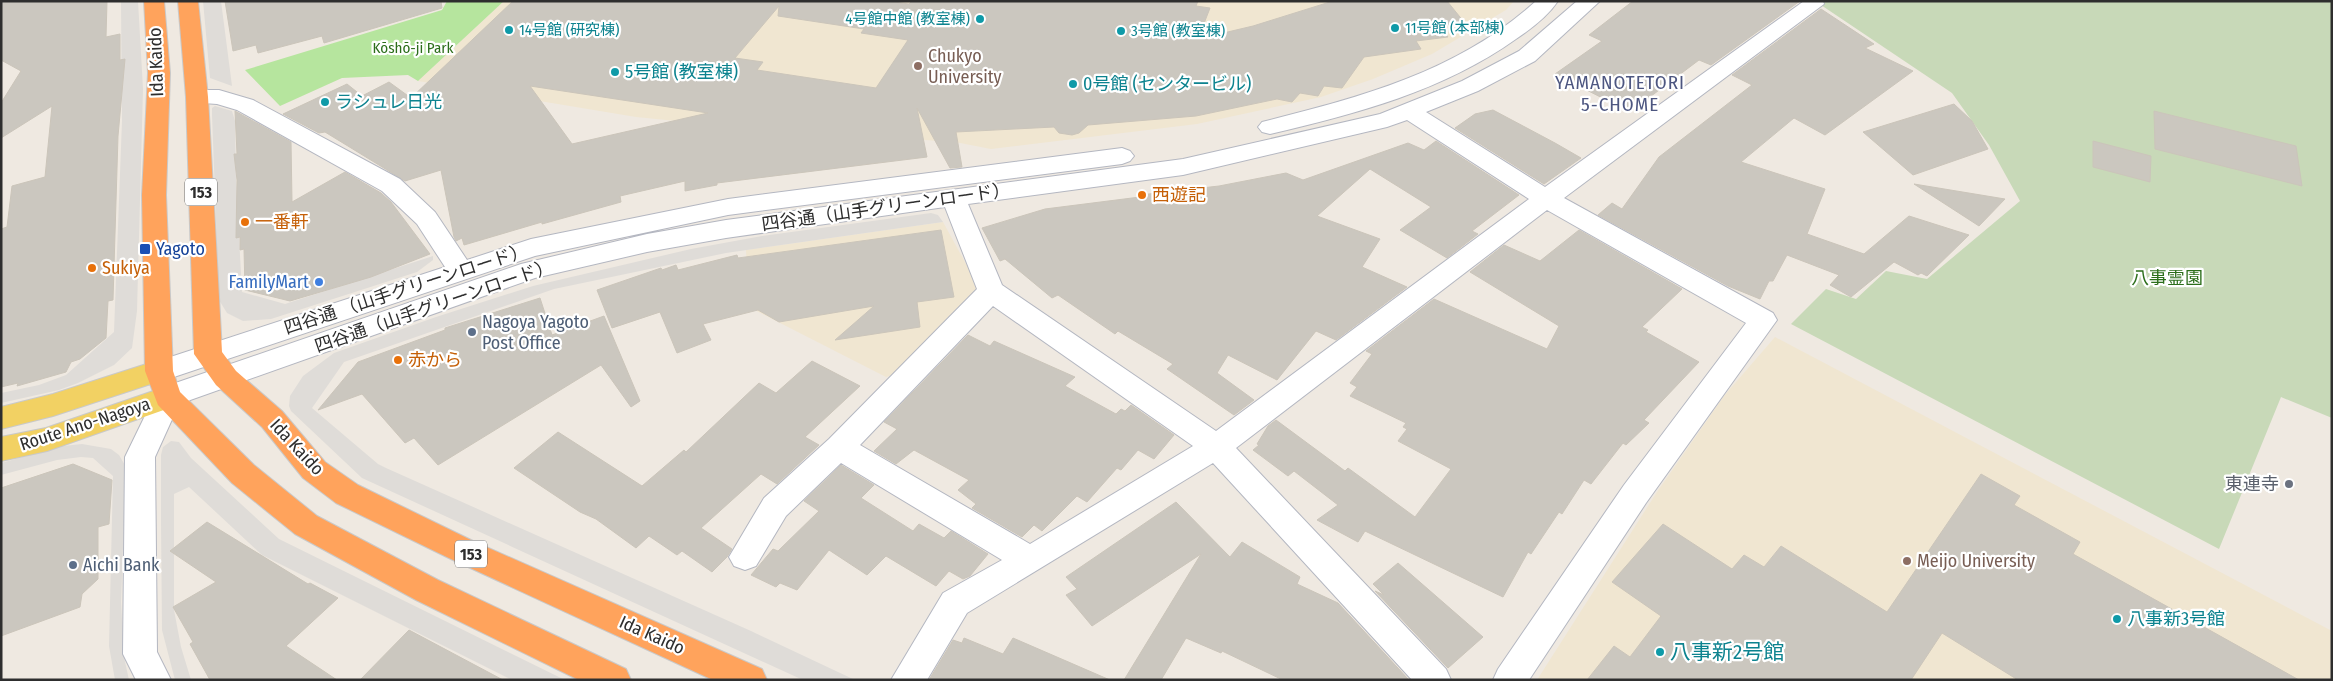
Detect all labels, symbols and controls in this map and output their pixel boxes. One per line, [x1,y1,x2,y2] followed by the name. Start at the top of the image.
[845,10,970,28] place label: 4号館中館 (教室棟)
[974,13,986,25] marker: 4号館中館 (教室棟)
[1405,19,1504,37] place label: 11号館 (本部棟)
[519,21,620,39] place label: 14号館 (研究棟)
[1131,22,1225,40] place label: 3号館 (教室棟)
[1389,22,1401,34] marker: 11号館 (本部棟)
[503,24,515,36] marker: 14号館 (研究棟)
[1115,25,1127,37] marker: 3号館 (教室棟)
[144,27,168,97] street label: Ida Kaido
[373,39,453,57] park label: Kōshō-ji Park
[928,45,1002,88] place label: Chukyo University
[912,60,924,72] marker: Chukyo University
[625,61,738,83] place label: 5号館 (教室棟)
[609,66,621,78] marker: 5号館 (教室棟)
[1555,71,1685,116] district label: YAMANOTETORI 5-CHOME
[1083,73,1251,95] place label: 0号館 (センタービル)
[1067,78,1079,90] marker: 0号館 (センタービル)
[335,91,442,113] place label: ラシュレ日光
[319,96,331,108] marker: ラシュレ日光
[185,178,217,206] road number: 153
[760,179,1012,235] street label: 四谷通（山手グリーンロード）
[1152,184,1206,206] place label: 西遊記
[1136,189,1148,201] marker: 西遊記
[255,211,309,233] place label: 一番軒
[239,216,251,228] marker: 一番軒
[156,238,205,260] place label: Yagoto
[281,239,531,339] street label: 四谷通 （山手グリーンロード）
[138,242,152,256] marker: Yagoto
[312,255,556,357] street label: 四谷通（山手グリーンロード）
[102,257,150,279] place label: Sukiya
[86,262,98,274] marker: Sukiya
[2131,267,2203,289] park label: 八事霊園
[229,271,309,293] place label: FamilyMart
[313,276,325,288] marker: FamilyMart
[482,311,589,354] place label: Nagoya Yagoto Post Office
[466,326,478,338] marker: Nagoya Yagoto Post Office
[408,349,462,371] place label: 赤から
[392,354,404,366] marker: 赤から
[17,392,153,455] street label: Route Ano-Nagoya
[265,414,329,480] street label: Ida Kaido
[2225,473,2279,495] place label: 東連寺
[2283,478,2295,490] marker: 東連寺
[455,540,487,568] road number: 153
[1917,550,2035,572] place label: Meijo University
[83,554,160,576] place label: Aichi Bank
[1901,555,1913,567] marker: Meijo University
[67,559,79,571] marker: Aichi Bank
[2127,608,2225,630] place label: 八事新3号館
[616,611,688,659] street label: Ida Kaido
[2111,613,2123,625] marker: 八事新3号館
[1670,639,1784,665] place label: 八事新2号館
[1654,646,1666,658] marker: 八事新2号館

